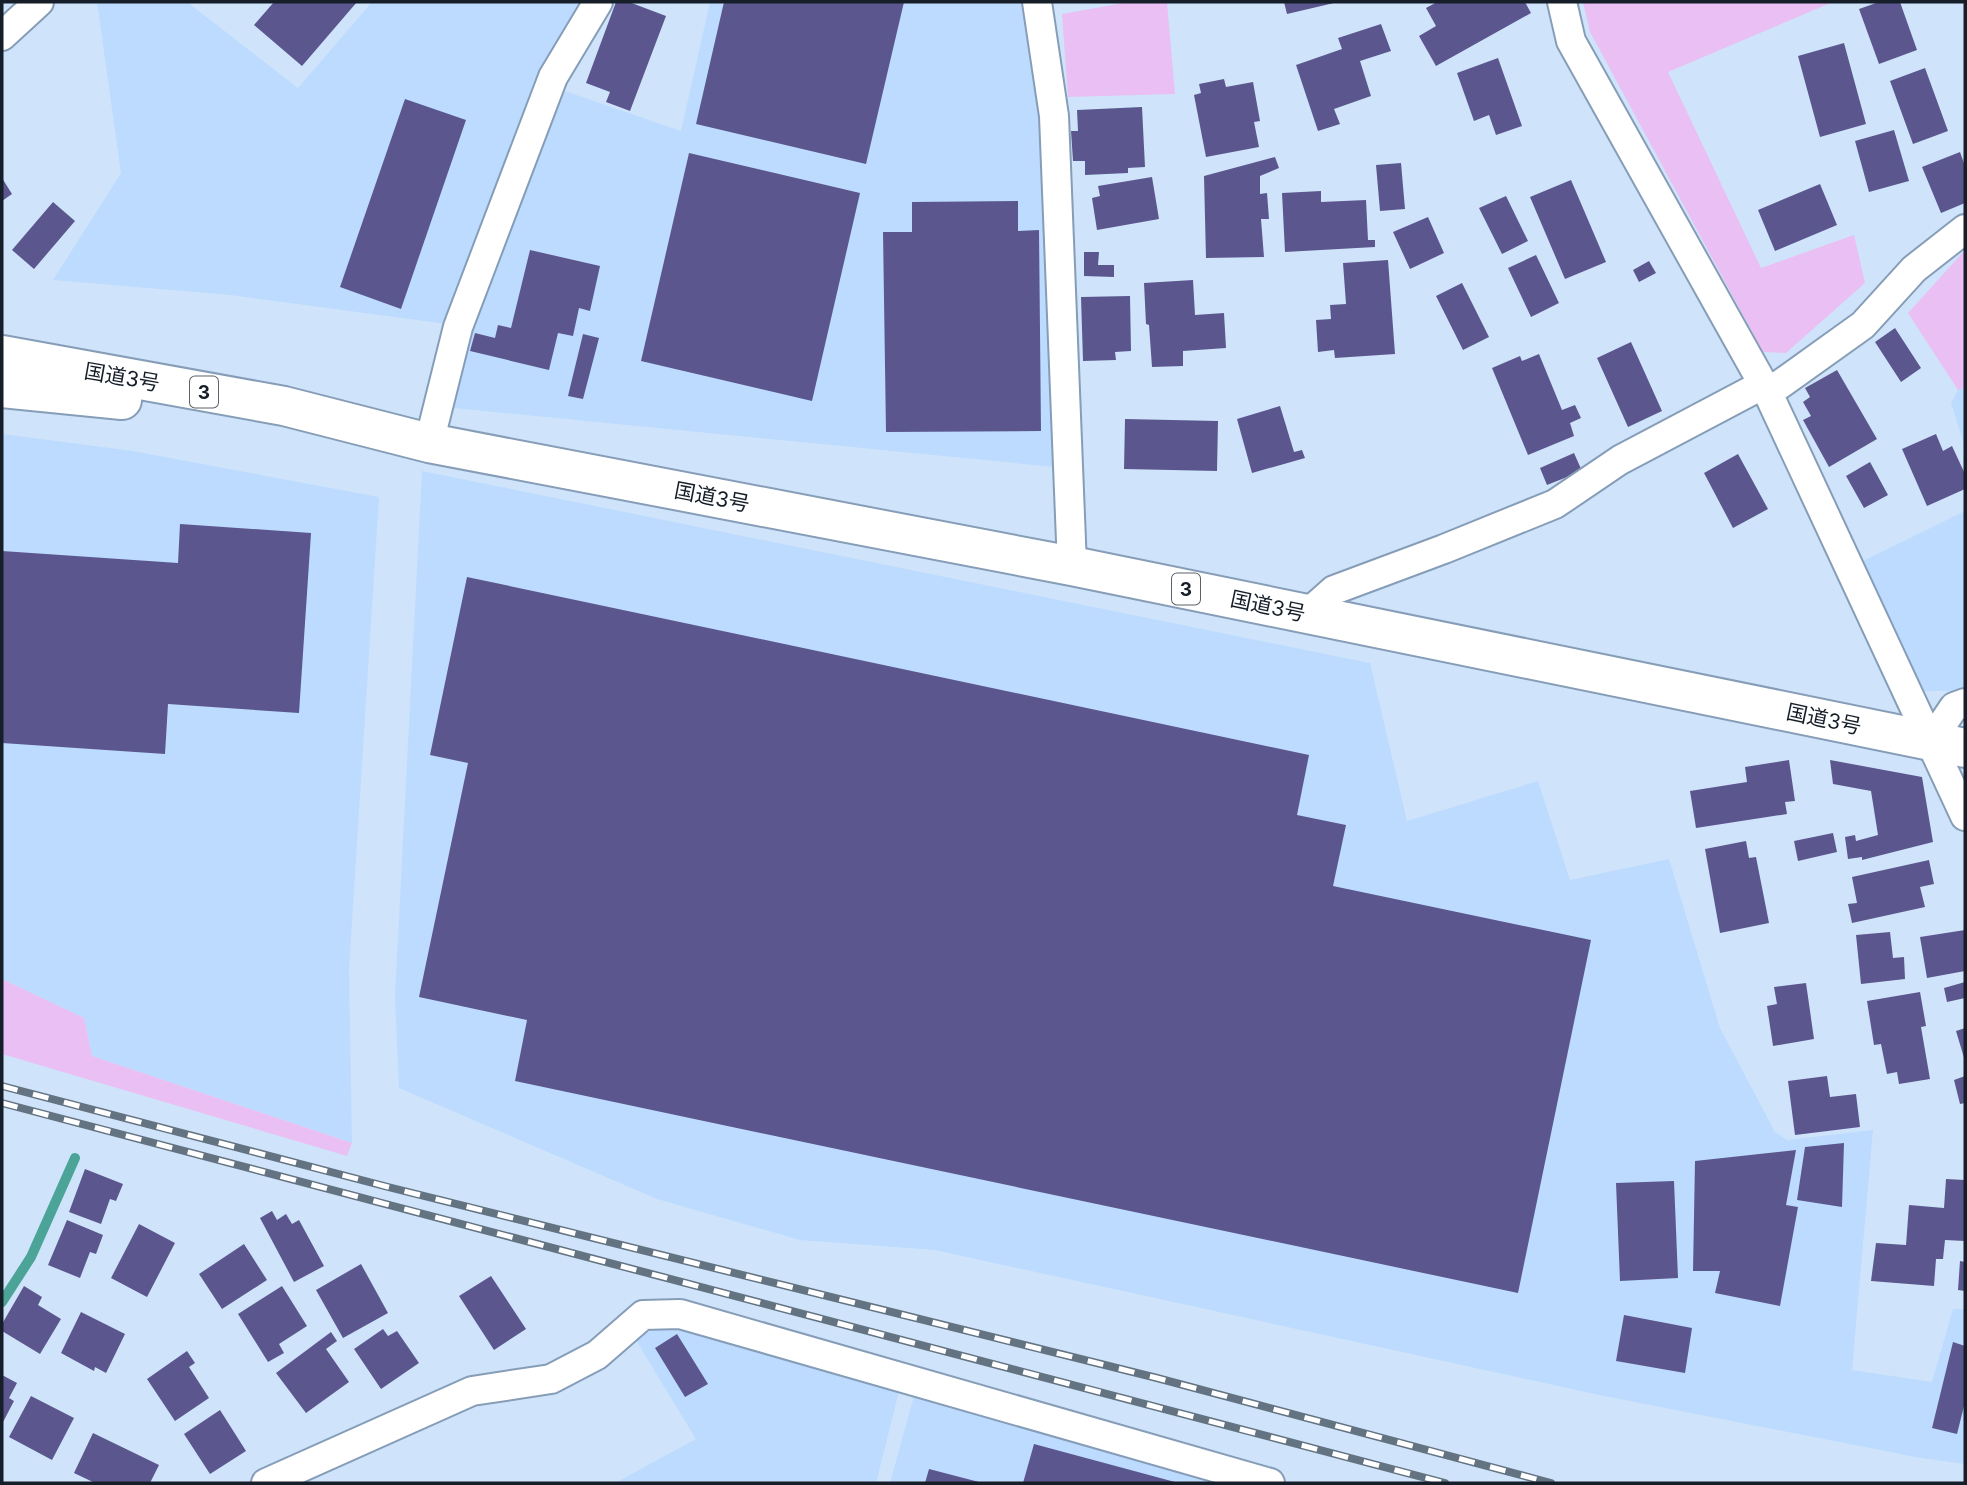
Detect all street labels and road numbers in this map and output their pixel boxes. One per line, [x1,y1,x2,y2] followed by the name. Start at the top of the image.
[82,358,162,396] street label: 国道3号
[190,376,218,408] road number: 3
[672,477,752,517] street label: 国道3号
[1172,574,1200,604] road number: 3
[1228,586,1308,626] street label: 国道3号
[1784,699,1864,739] street label: 国道3号

